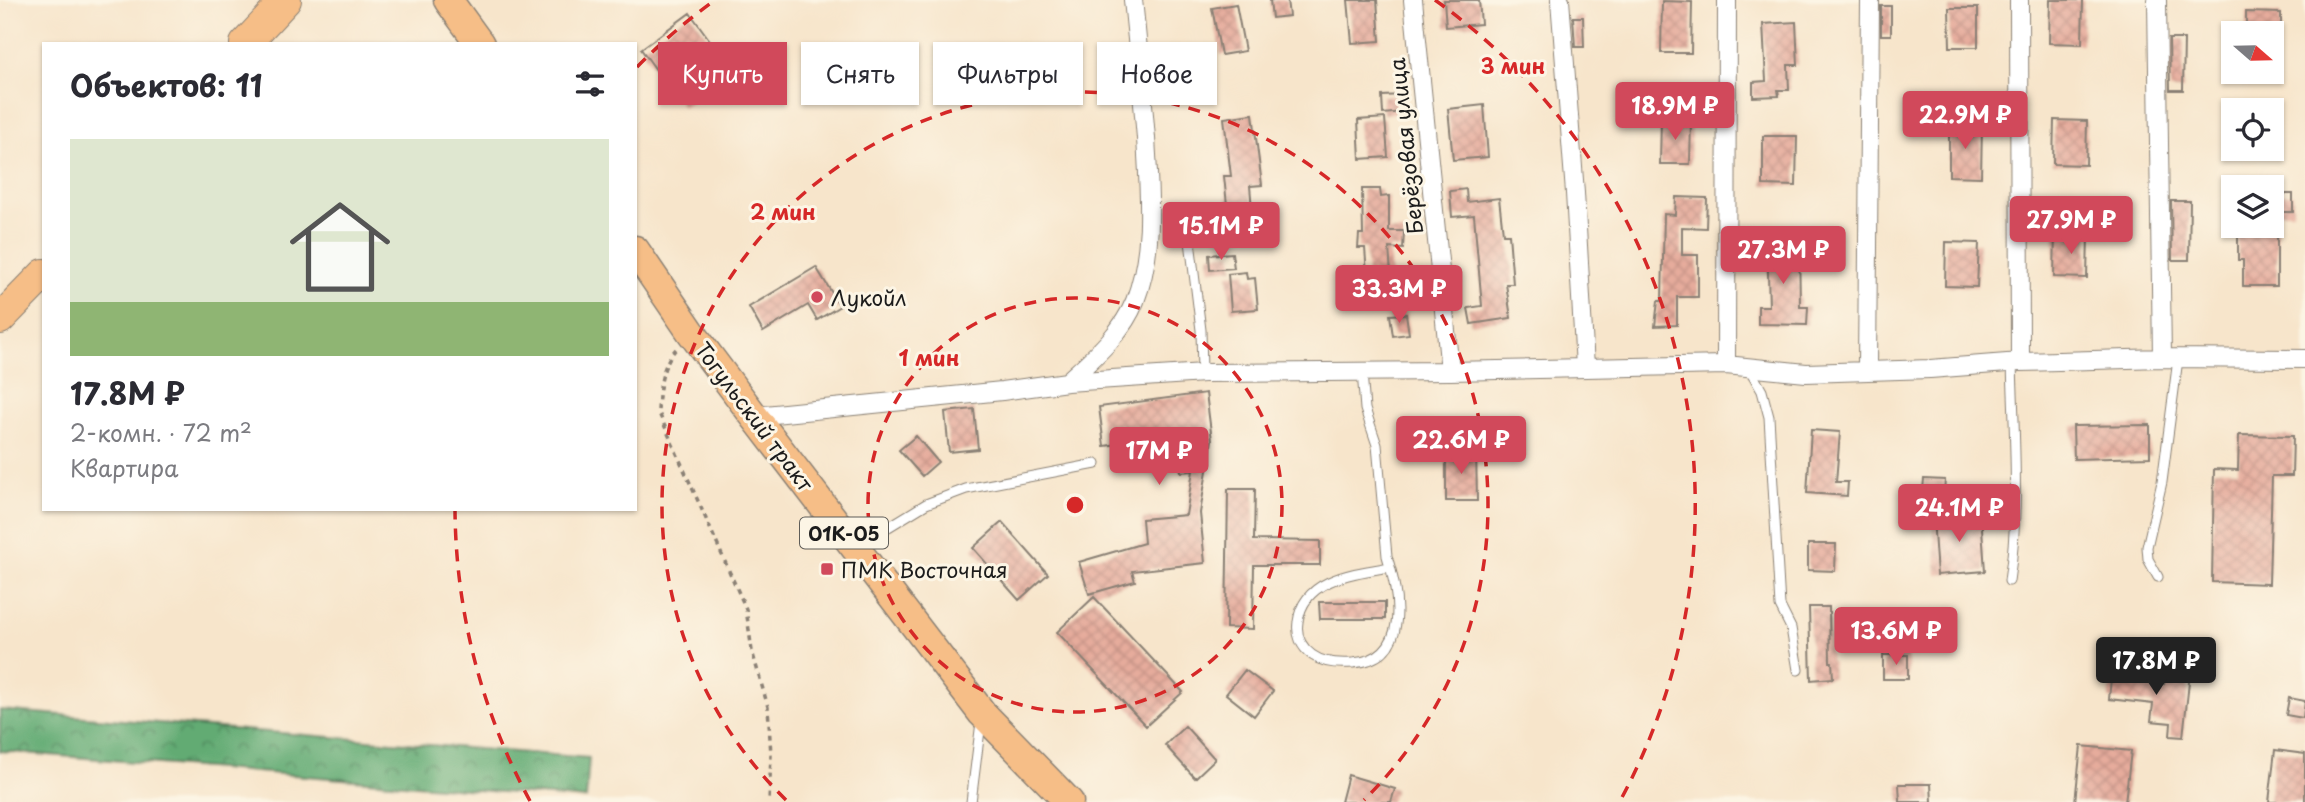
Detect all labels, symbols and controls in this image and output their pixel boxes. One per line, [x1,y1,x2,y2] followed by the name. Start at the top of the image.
[2221,21,2284,84] north arrow
[2221,21,2284,238] map controls
[658,42,787,105] chip: Купить
[801,42,919,105] chip: Снять
[933,42,1083,105] chip: Фильтры
[1097,42,1217,105] chip: Новое
[1481,49,1545,81] text: 3 мин
[1380,56,1430,236] street label: Берёзовая улица
[70,62,263,107] text: Объектов: 11
[571,65,609,103] icon: filters
[1610,82,1740,142] pin: 18.9M ₽
[1631,87,1719,122] text: 18.9M ₽
[1900,92,2030,151] pin: 22.9M ₽
[1919,96,2011,131] text: 22.9M ₽
[2221,98,2284,161] button: locate
[2221,175,2284,238] button: layers
[277,184,403,310] icon: home
[750,195,816,227] text: 2 мин
[2006,196,2136,256] pin: 27.9M ₽
[2026,201,2116,236] text: 27.9M ₽
[1156,202,1286,262] pin: 15.1M ₽
[1179,207,1263,242] text: 15.1M ₽
[1718,226,1848,286] pin: 27.3M ₽
[1737,231,1829,266] text: 27.3M ₽
[1334,266,1464,325] pin: 33.3M ₽
[1351,270,1447,305] text: 33.3M ₽
[831,281,907,313] place label: Лукойл
[809,289,825,305] marker: Лукойл
[688,334,823,498] street label: Тогульский тракт
[899,341,959,373] text: 1 мин
[70,370,185,415] text: 17.8M ₽
[70,415,252,450] text: 2-комн. · 72 m²
[1396,416,1526,476] pin: 22.6M ₽
[1412,421,1510,456] text: 22.6M ₽
[1110,428,1208,487] pin: 17M ₽
[1126,432,1192,467] text: 17M ₽
[70,450,178,485] text: Квартира
[1894,484,2024,544] pin: 24.1M ₽
[1914,489,2004,524] text: 24.1M ₽
[1063,493,1087,517] centre of rings
[800,518,888,548] road number: 01К-05
[841,553,1008,585] place label: ПМК Восточная
[819,561,835,577] marker: ПМК Восточная
[1831,608,1961,667] pin: 13.6M ₽
[1850,612,1942,647] text: 13.6M ₽
[2091,638,2221,697] pin: 17.8M ₽
[2112,642,2200,677] text: 17.8M ₽

